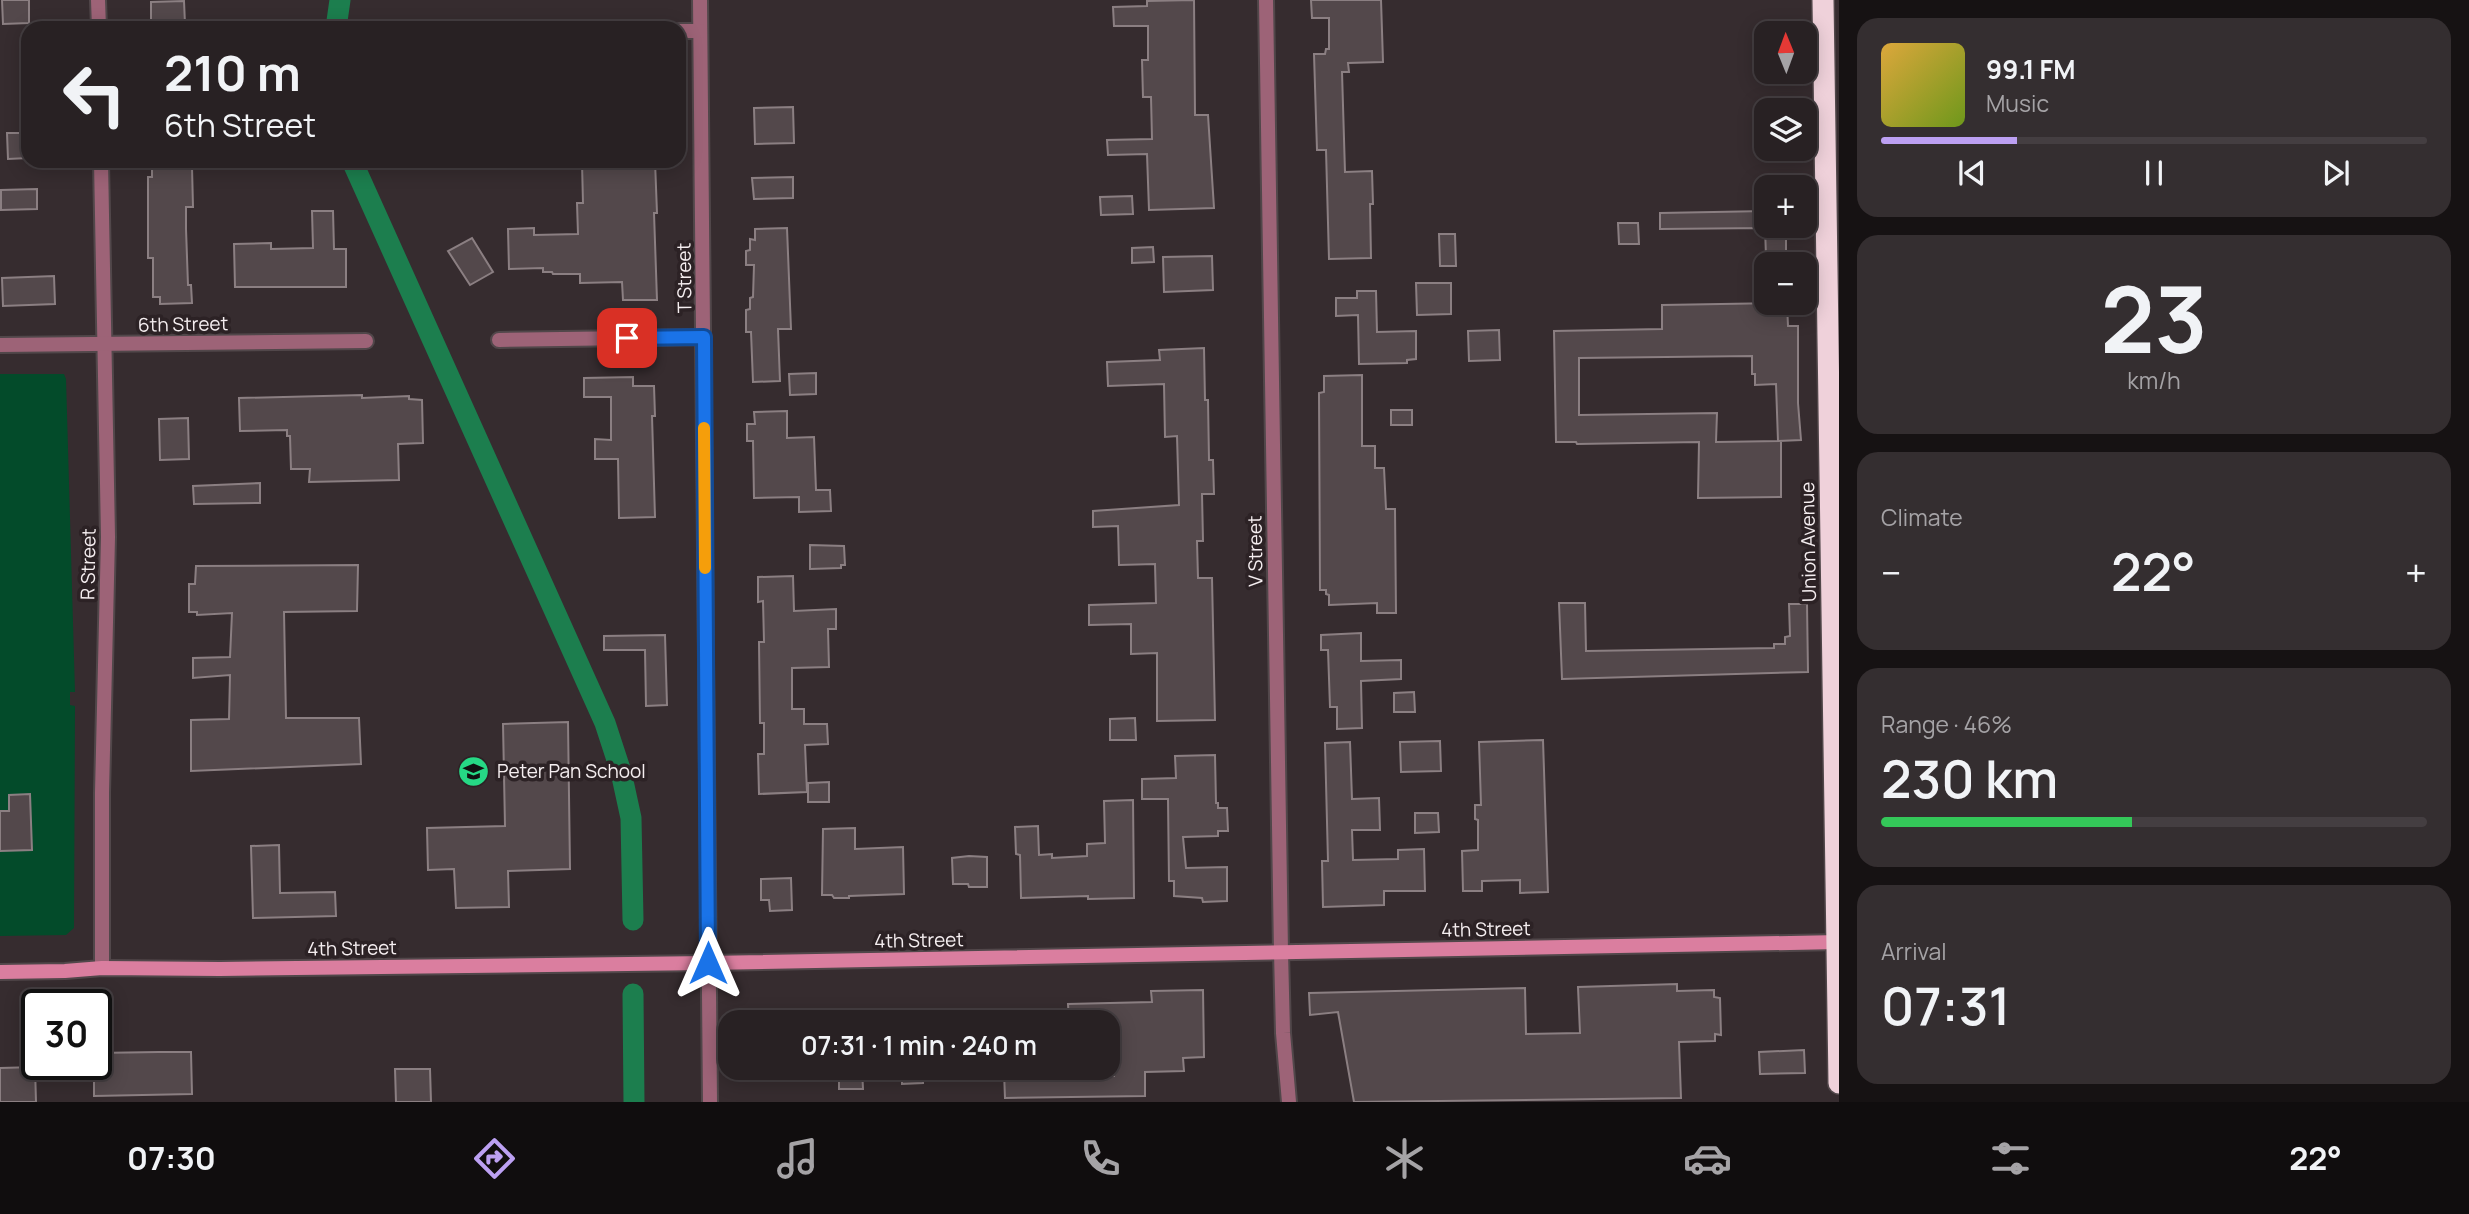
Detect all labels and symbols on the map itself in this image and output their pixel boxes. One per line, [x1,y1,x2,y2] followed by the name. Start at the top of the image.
[1754,21,1816,84] north arrow
[670,243,698,313] street label: T Street
[597,308,657,368] pin
[138,310,228,338] street label: 6th Street
[1794,482,1822,602] street label: Union Avenue
[1241,515,1269,587] street label: V Street
[74,528,102,600] street label: R Street
[457,754,491,788] school or university icon: Peter Pan School
[497,758,646,784] place label: Peter Pan School
[1441,915,1531,943] street label: 4th Street
[671,926,745,1000] position arrow
[874,926,964,954] street label: 4th Street
[307,934,397,962] street label: 4th Street
[21,989,112,1080] speed limit sign: 30

